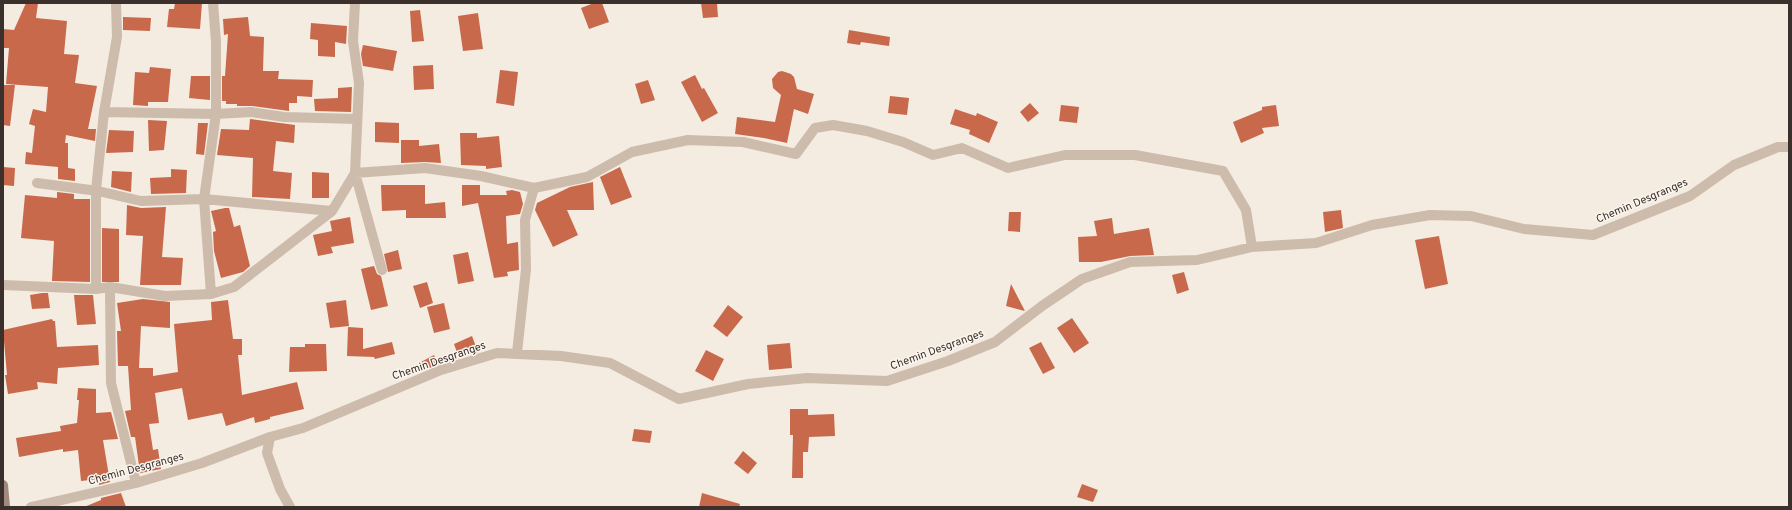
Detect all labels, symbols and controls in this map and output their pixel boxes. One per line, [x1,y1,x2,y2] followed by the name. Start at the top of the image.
[1594,175,1690,227] street label: Chemin Desgranges
[888,327,986,373] street label: Chemin Desgranges
[390,338,488,384] street label: Chemin Desgranges
[87,450,185,488] street label: Chemin Desgranges

